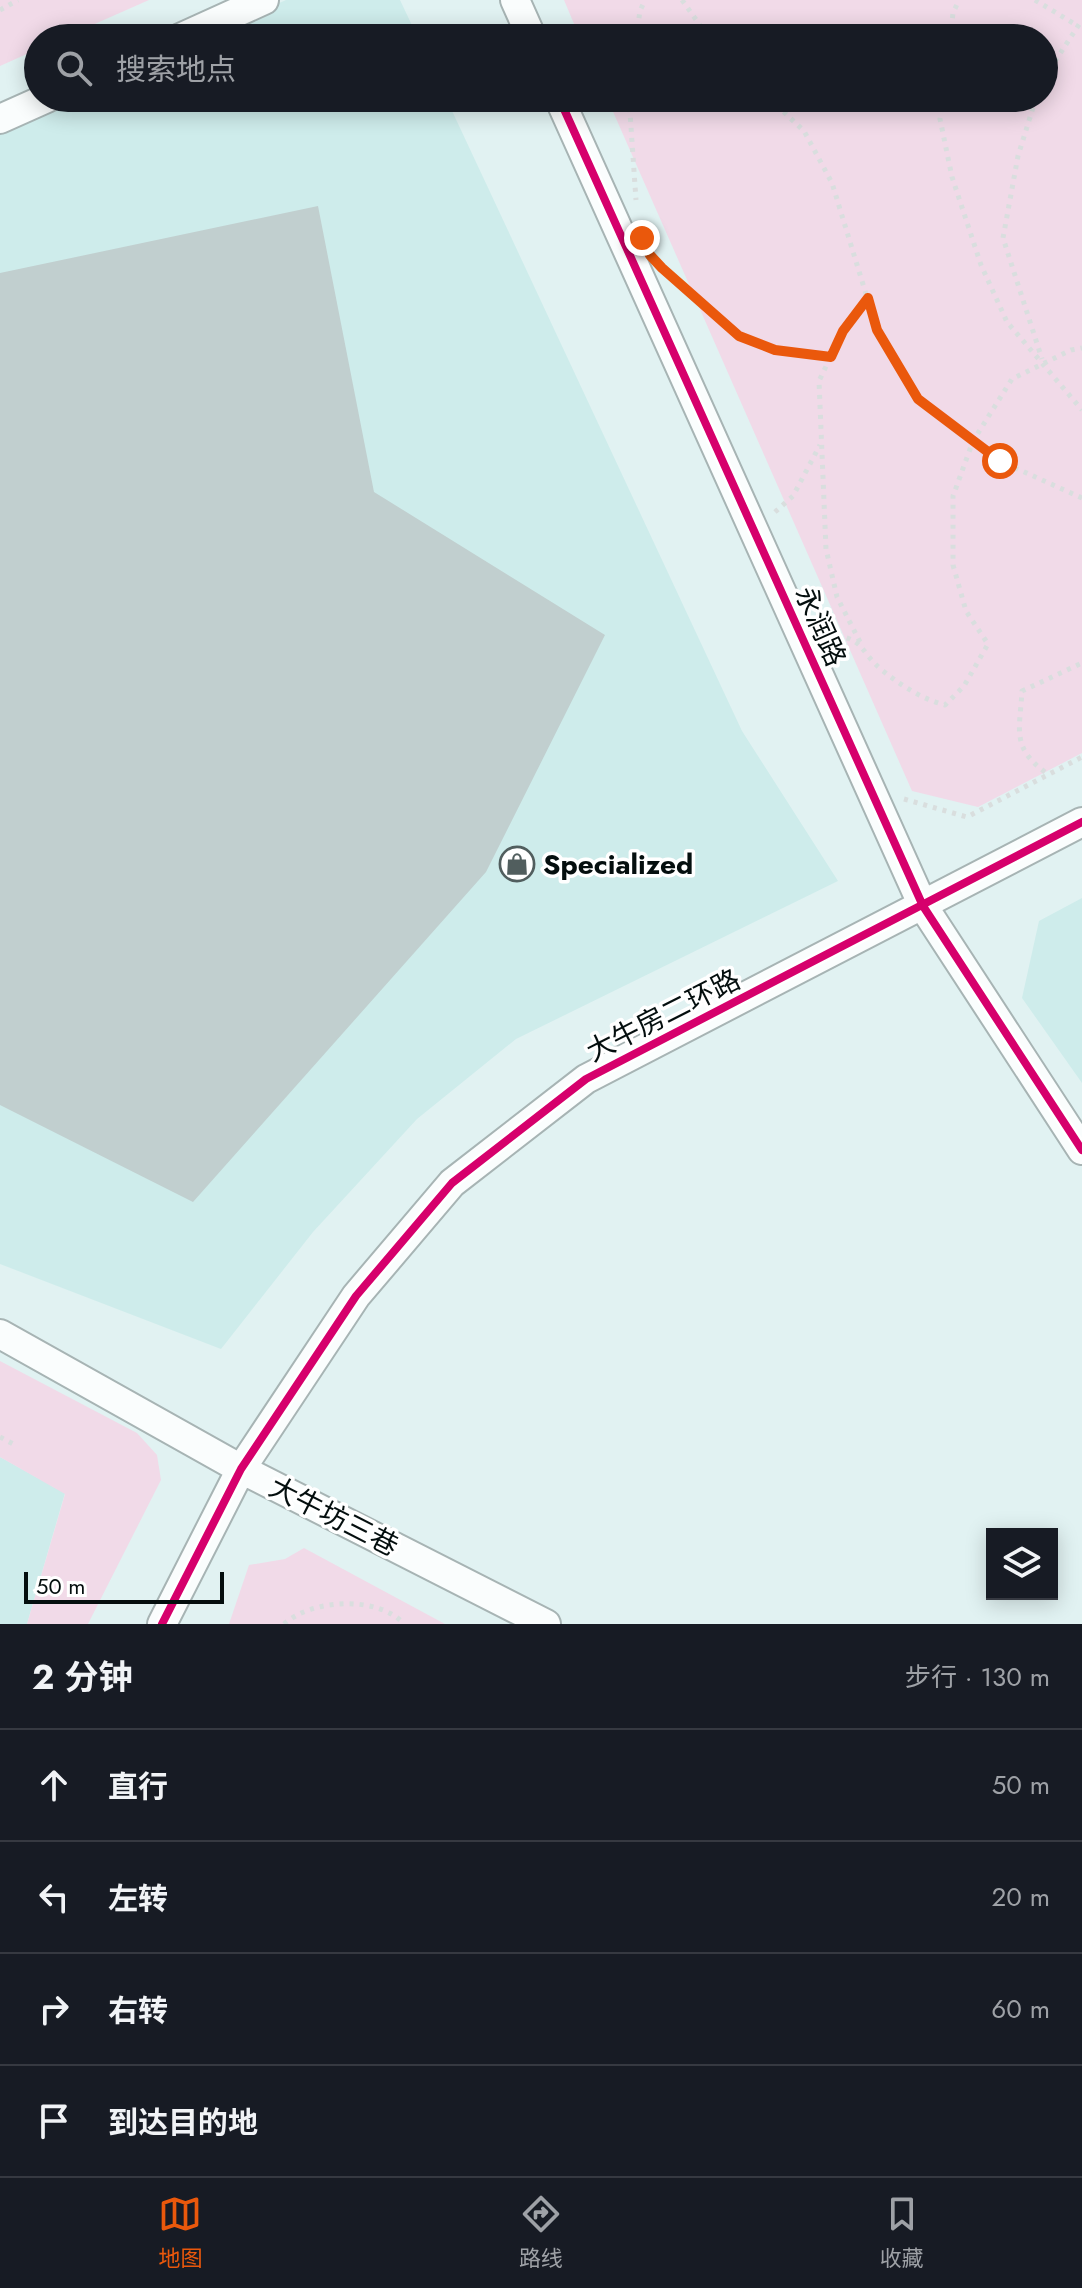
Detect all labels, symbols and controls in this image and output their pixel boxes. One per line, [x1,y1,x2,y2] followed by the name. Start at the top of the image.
[24,24,1058,112] search box
[52,46,96,90] icon: search
[116,48,236,91] text: 搜索地点
[624,220,660,256] route end
[982,443,1018,479] route start
[785,579,856,673] street label: 永润路
[543,844,693,885] place label: Specialized
[498,845,536,883] shop icon: Specialized
[579,959,747,1072] street label: 大牛房二环路
[262,1466,405,1566] street label: 大牛坊三巷
[986,1528,1058,1600] map controls
[986,1528,1058,1600] button: layers
[24,1568,224,1604] scale bar
[36,1570,85,1602] text: 50 m
[32,1653,133,1702] text: 2 分钟
[905,1658,1050,1696] text: 步行 · 130 m
[32,1763,76,1807] icon: ahead
[108,1765,168,1808] text: 直行
[992,1766,1050,1804] text: 50 m
[32,1875,76,1919] icon: left
[108,1877,168,1920] text: 左转
[992,1878,1050,1916] text: 20 m
[32,1987,76,2031] icon: right
[108,1989,168,2032] text: 右转
[991,1990,1050,2028] text: 60 m
[32,2099,76,2143] icon: arrive
[108,2101,258,2144] text: 到达目的地
[158,2192,202,2274] tab: 地图
[519,2192,563,2274] tab: 路线
[880,2192,924,2274] tab: 收藏

